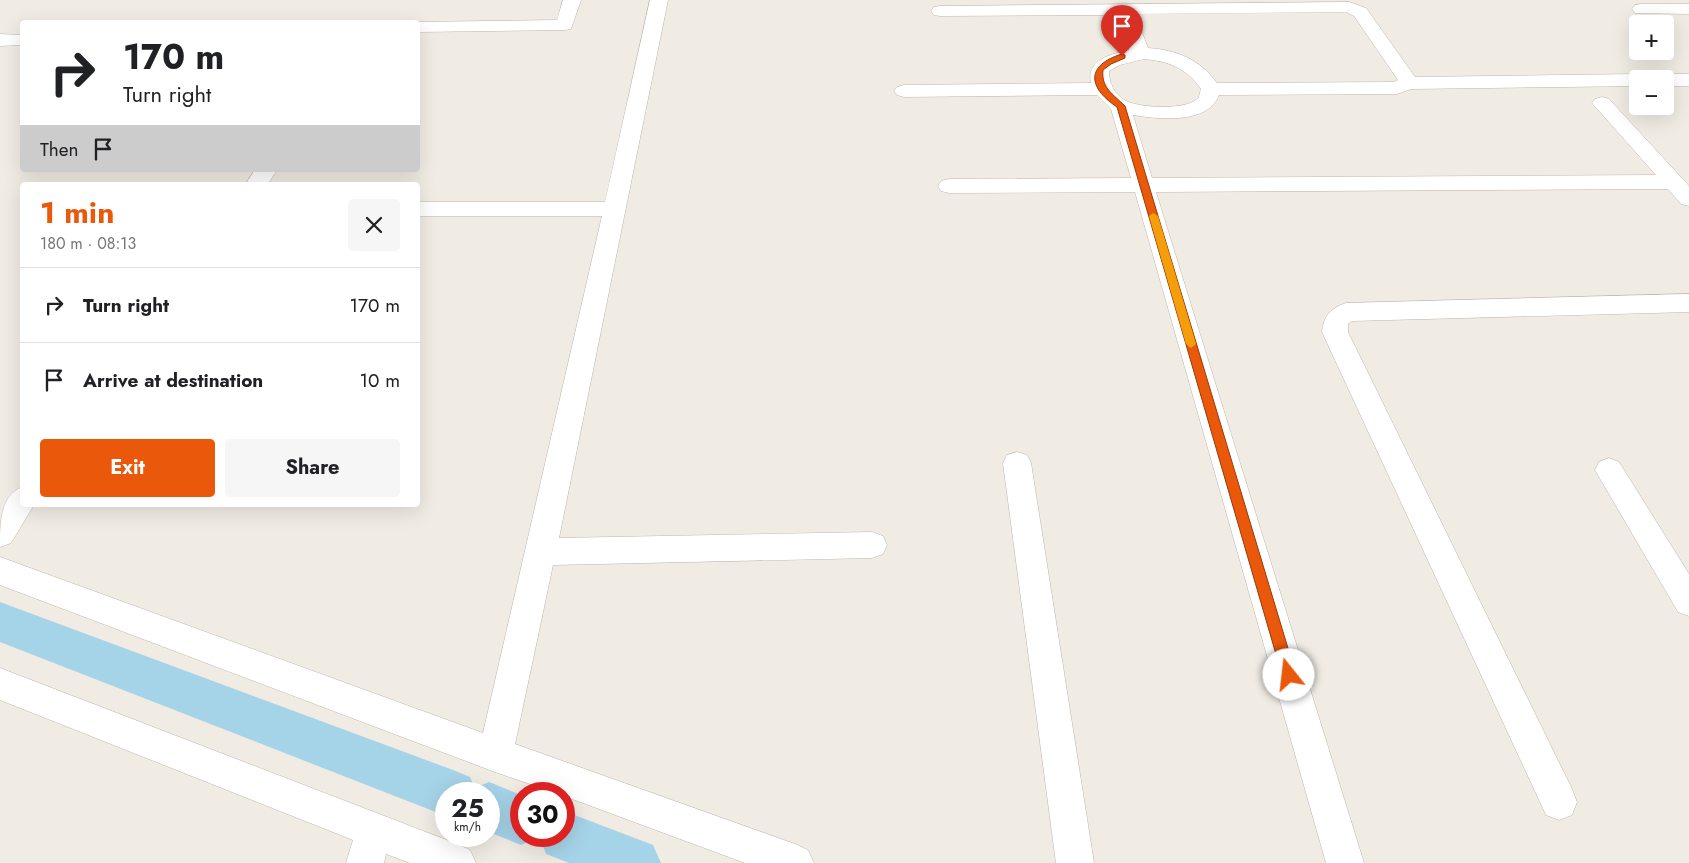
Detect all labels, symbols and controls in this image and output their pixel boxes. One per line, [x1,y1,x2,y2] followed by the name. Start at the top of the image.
[1101,5,1143,56] pin
[1108,12,1136,40] icon: arrive
[1629,15,1674,115] map controls
[1629,15,1674,60] button: +
[123,32,224,82] text: 170 m
[40,40,105,105] icon: right
[1629,70,1674,115] button: −
[123,78,211,110] text: Turn right
[89,135,117,163] icon: arrive
[40,136,79,163] text: Then
[40,191,114,234] text: 1 min
[348,199,400,251] button: close
[40,232,136,255] text: 180 m · 08:13
[40,291,68,319] icon: right
[83,292,169,319] text: Turn right
[350,292,400,319] text: 170 m
[40,366,68,394] icon: arrive
[83,367,263,394] text: Arrive at destination
[360,367,400,394] text: 10 m
[40,439,215,497] button: Exit
[225,439,400,497] button: Share
[1262,648,1314,700] position arrow
[510,782,575,847] speed limit sign: 30
[451,790,484,826] text: 25
[454,818,481,836] text: km/h

